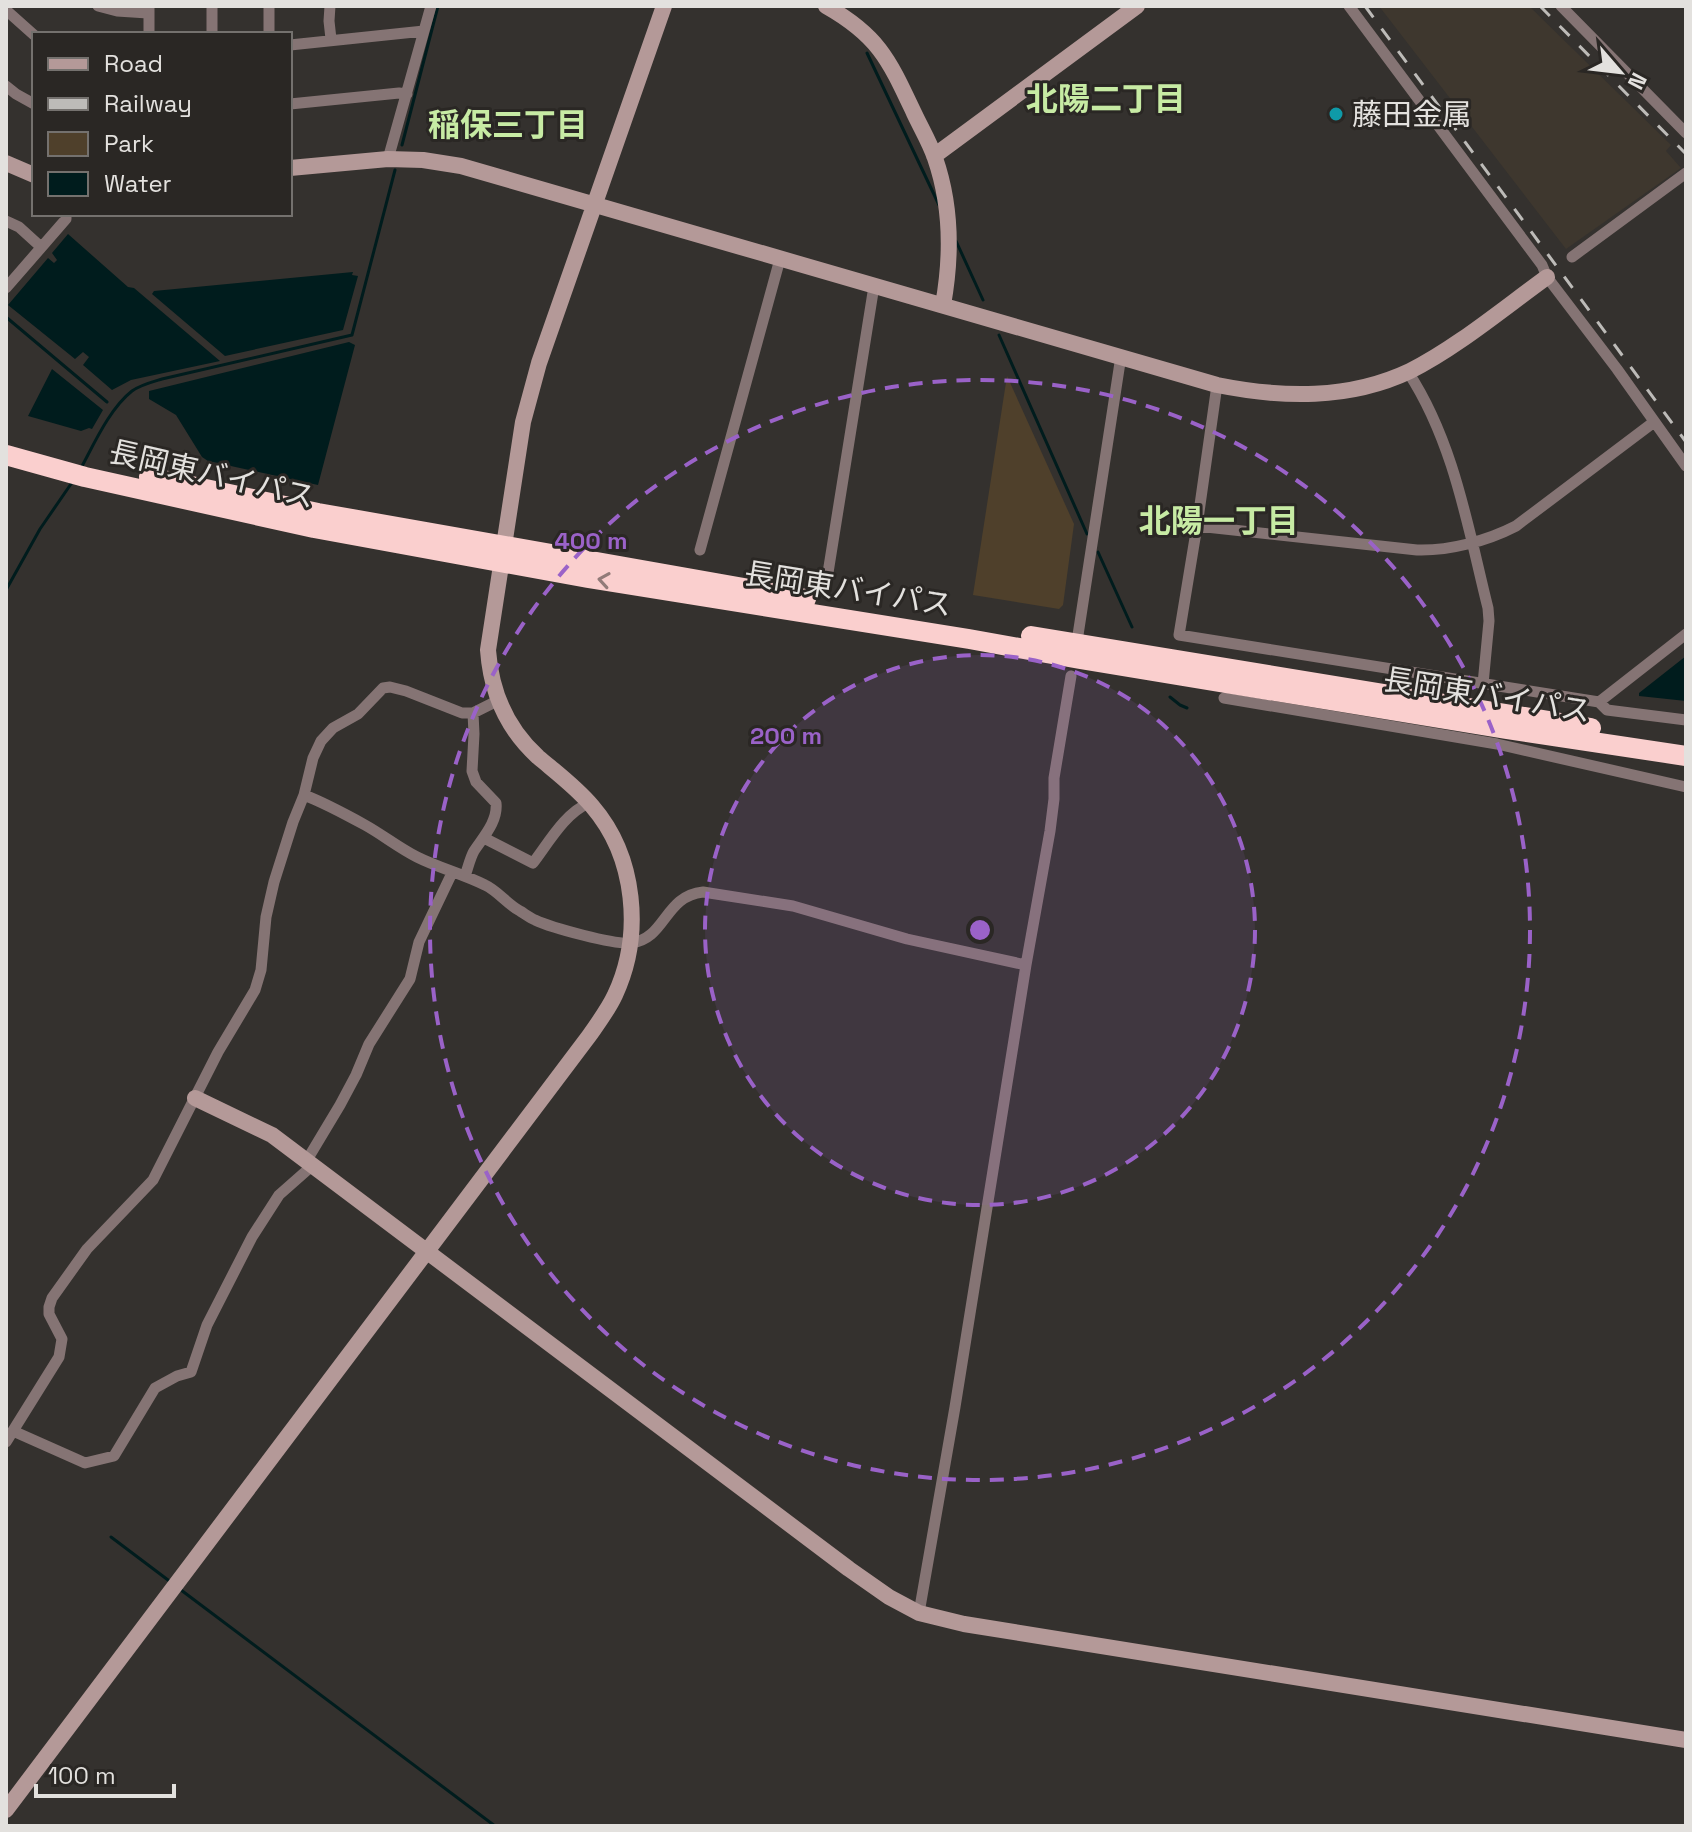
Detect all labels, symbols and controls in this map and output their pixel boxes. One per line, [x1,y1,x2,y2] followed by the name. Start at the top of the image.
[32,32,292,216] legend
[1580,32,1660,112] north arrow
[104,48,163,79] text: Road
[1622,68,1653,94] text: N
[1026,79,1186,119] district label: 北陽二丁目
[104,88,192,119] text: Railway
[1352,95,1472,134] place label: 藤田金属
[428,105,588,145] district label: 稲保三丁目
[1327,105,1345,123] marker: 藤田金属
[104,128,154,159] text: Park
[104,168,172,199] text: Water
[106,431,318,517] street label: 長岡東バイパス
[1139,501,1299,541] district label: 北陽一丁目
[555,525,627,556] text: 400 m
[742,553,954,625] street label: 長岡東バイパス
[598,573,611,590] one-way arrow
[1381,659,1593,731] street label: 長岡東バイパス
[750,720,822,751] text: 200 m
[966,916,994,944] centre of rings
[36,1748,174,1798] scale bar
[48,1760,116,1791] text: 100 m

